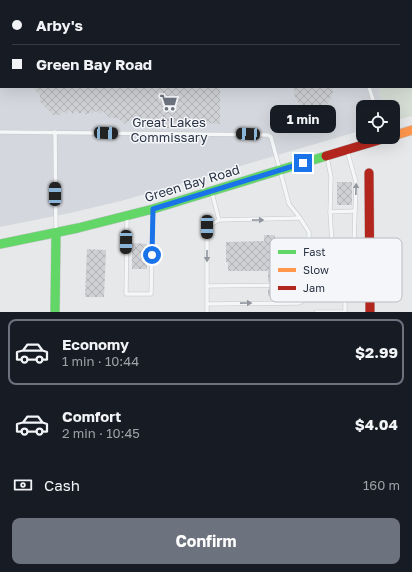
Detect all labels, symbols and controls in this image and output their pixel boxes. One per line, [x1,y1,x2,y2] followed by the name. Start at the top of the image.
[36,16,83,34] text: Arby's
[36,55,152,73] text: Green Bay Road
[159,93,179,113] supermarket icon: Great Lakes Commissary
[356,100,400,144] map controls
[356,100,400,144] button: locate
[270,105,336,133] callout: 1 min
[287,111,319,127] text: 1 min
[131,114,208,145] place label: Great Lakes Commissary
[94,127,118,139] car
[236,127,260,141] car
[294,154,312,172] route end
[143,161,241,205] street label: Green Bay Road
[49,182,61,206] car
[352,183,359,195] one-way arrow
[201,215,213,239] car
[252,217,265,223] one-way arrow
[120,230,132,254] car
[270,238,402,302] legend
[303,245,326,258] text: Fast
[143,246,161,264] route start
[204,250,210,263] one-way arrow
[303,263,329,276] text: Slow
[303,281,325,294] text: Jam
[240,300,252,307] one-way arrow
[14,334,50,370] icon: car
[62,335,129,353] text: Economy
[355,343,398,361] text: $2.99
[62,353,139,369] text: 1 min · 10:44
[14,406,50,442] icon: car
[62,407,121,425] text: Comfort
[355,415,398,433] text: $4.04
[62,425,140,441] text: 2 min · 10:45
[12,474,34,496] icon: cash
[44,476,80,494] text: Cash
[363,477,400,493] text: 160 m
[12,518,400,564] button: Confirm

